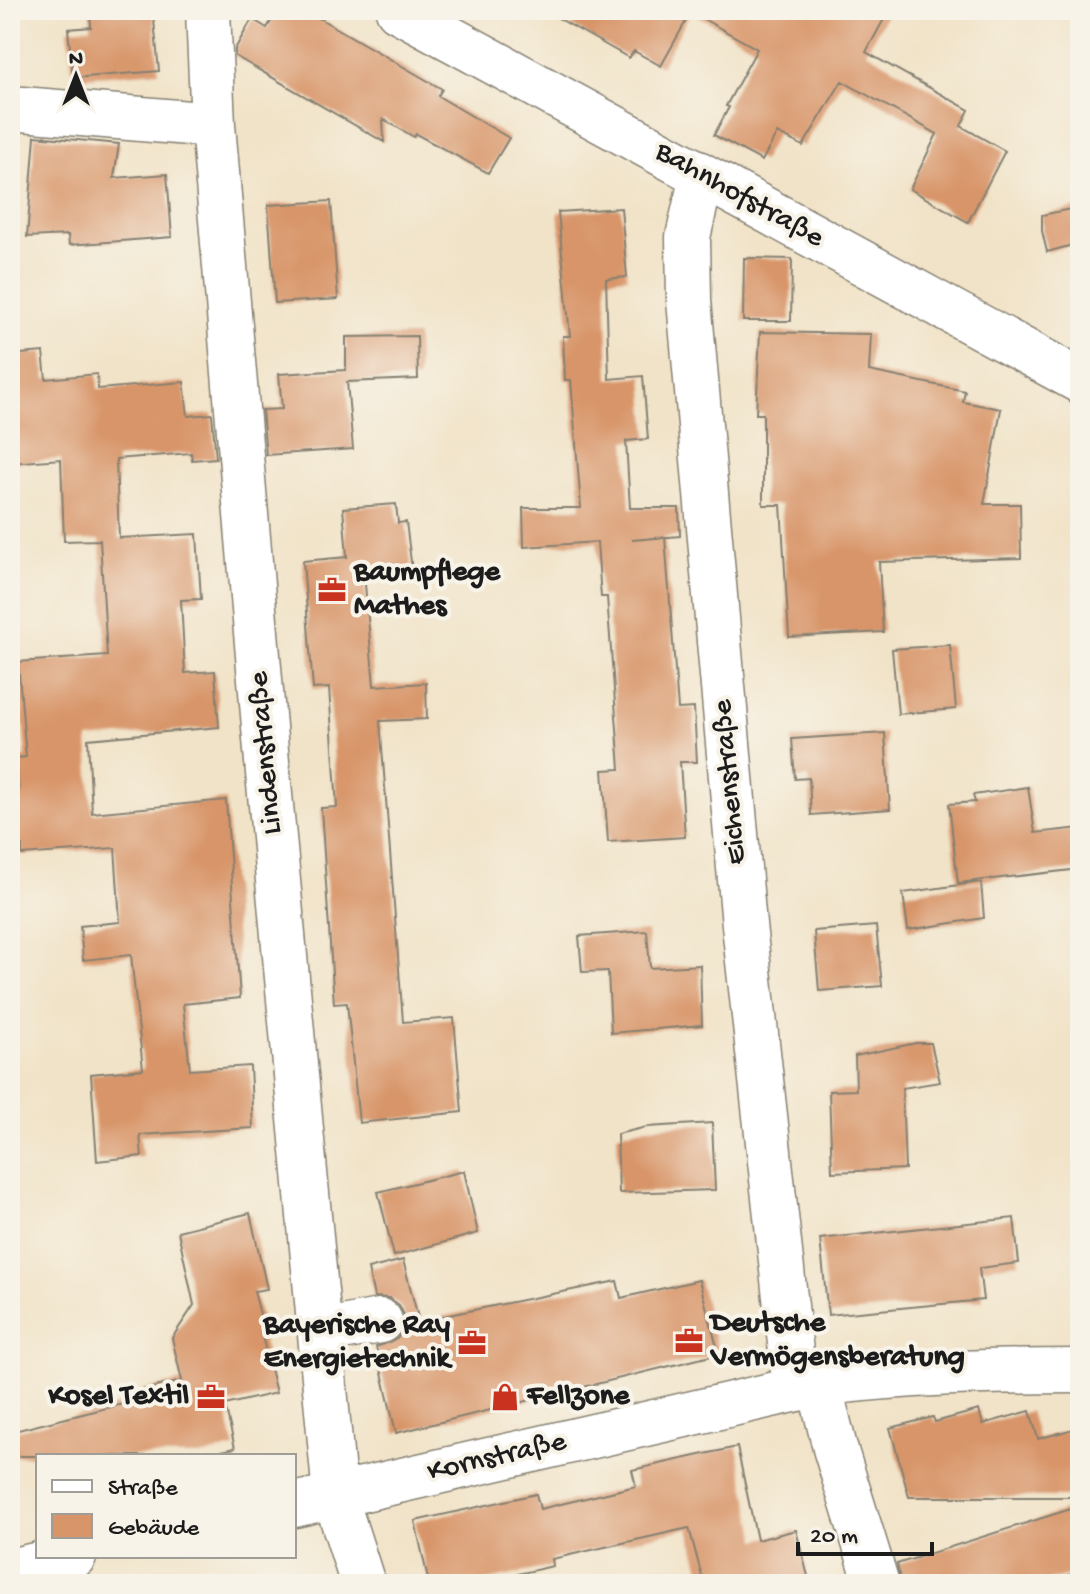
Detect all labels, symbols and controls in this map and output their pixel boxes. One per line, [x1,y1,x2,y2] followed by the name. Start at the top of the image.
[36,36,116,116] north arrow
[69,47,83,73] text: N
[648,135,830,257] street label: Bahnhofstraße
[353,556,501,625] place label: Baumpflege Mathes
[317,575,347,605] office icon: Baumpflege Mathes
[242,670,292,836] street label: Lindenstraße
[706,698,756,866] street label: Eichenstraße
[708,1307,965,1376] place label: Deutsche Vermögensberatung
[263,1309,454,1378] place label: Bayerische Ray Energietechnik
[674,1326,704,1356] office icon: Deutsche Vermögensberatung
[457,1328,487,1358] office icon: Bayerische Ray Energietechnik
[48,1380,189,1415] place label: Kosel Textil
[526,1380,631,1415] place label: Fellzone
[196,1382,226,1412] office icon: Kosel Textil
[490,1382,520,1412] shop icon: Fellzone
[424,1425,570,1491] street label: Kornstraße
[36,1454,296,1558] legend
[108,1475,178,1504] text: Straße
[798,1506,932,1556] scale bar
[108,1515,200,1544] text: Gebäude
[810,1523,858,1552] text: 20 m

